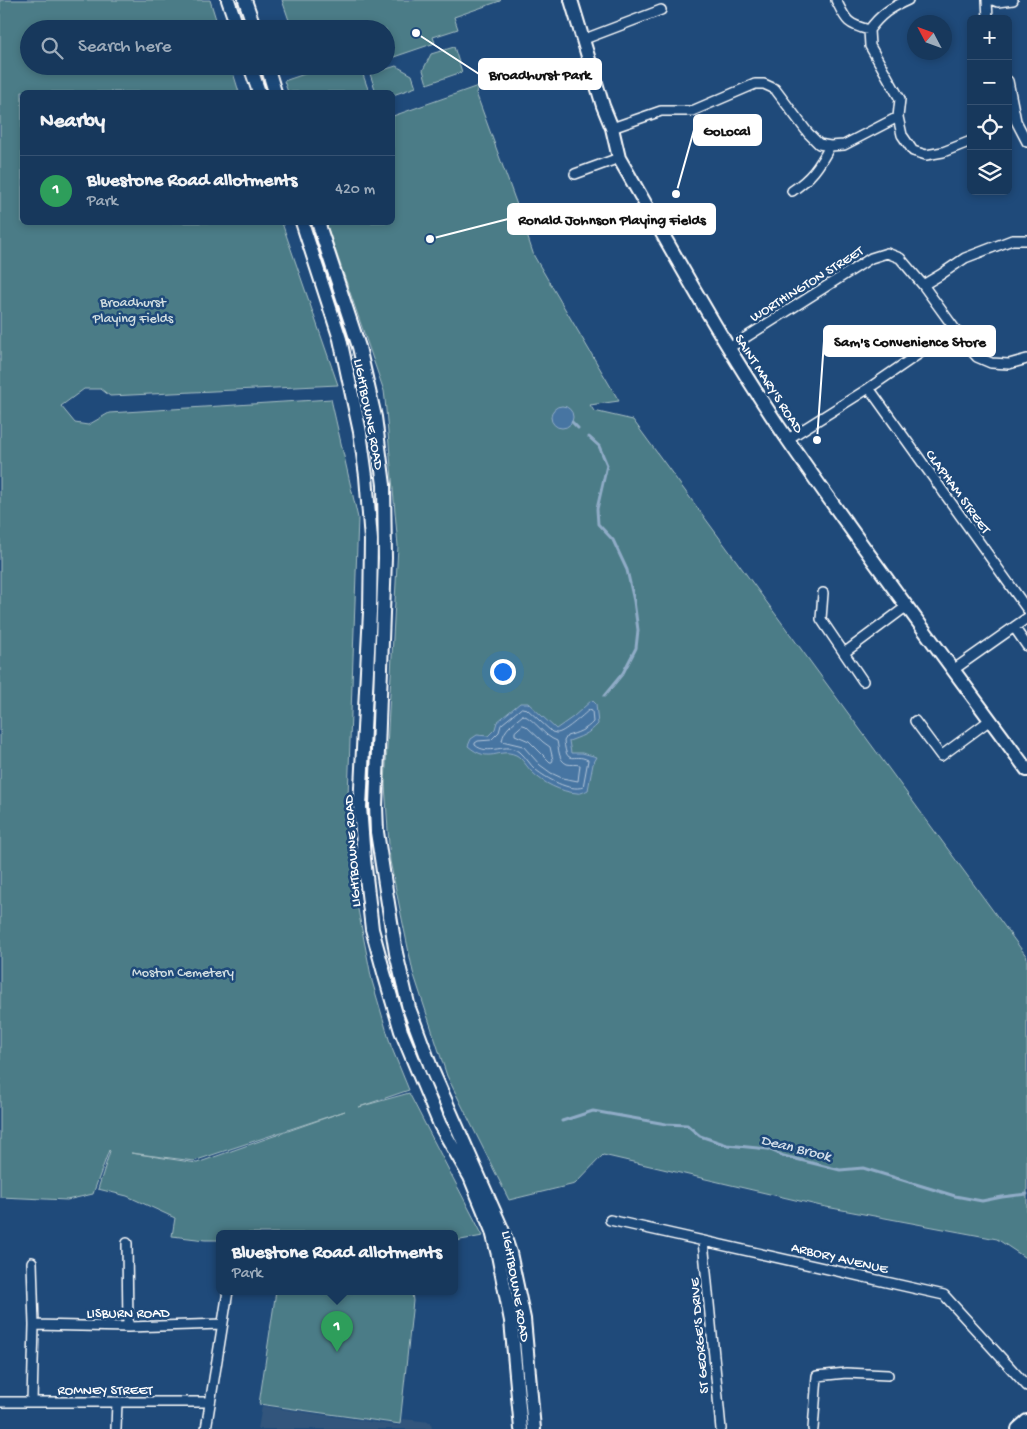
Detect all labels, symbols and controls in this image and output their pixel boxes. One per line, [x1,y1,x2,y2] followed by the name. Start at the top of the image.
[907,15,952,60] north arrow
[967,15,1012,195] map controls
[967,15,1012,60] button: +
[20,20,395,75] search box
[38,34,66,62] icon: search
[78,36,172,59] text: Search here
[479,59,601,89] callout: Broadhurst Park
[967,60,1012,105] button: −
[488,67,593,85] text: Broadhurst Park
[967,105,1012,150] button: locate
[40,110,105,135] text: Nearby
[694,115,761,145] callout: GoLocal
[703,123,751,141] text: GoLocal
[967,150,1012,195] button: layers
[87,170,297,193] text: Bluestone Road allotments
[53,181,59,200] text: 1
[335,181,375,200] text: 420 m
[87,193,118,212] text: Park
[508,204,715,234] callout: Ronald Johnson Playing Fields
[517,212,707,230] text: Ronald Johnson Playing Fields
[747,243,868,327] street label: WORTHINGTON STREET
[92,295,174,328] park label: Broadhurst Playing Fields
[824,326,995,356] callout: Sam's Convenience Store
[730,332,807,438] street label: SAINT MARY'S ROAD
[834,334,987,352] text: Sam's Convenience Store
[348,358,387,472] street label: LIGHTBOWNE ROAD
[921,447,994,538] street label: CLAPHAM STREET
[490,659,516,685] your location
[341,793,366,908] street label: LIGHTBOWNE ROAD
[132,965,234,982] park label: Moston Cemetery
[759,1132,834,1167] water label: Dean Brook
[216,1230,458,1295] popup
[496,1230,533,1344] street label: LIGHTBOWNE ROAD
[789,1240,891,1279] street label: ARBORY AVENUE
[232,1242,442,1265] text: Bluestone Road allotments
[232,1265,262,1284] text: Park
[687,1276,714,1394] street label: ST GEORGE'S DRIVE
[86,1306,170,1323] street label: LISBURN ROAD
[321,1311,353,1352] pin: 1
[57,1383,153,1400] street label: ROMNEY STREET

